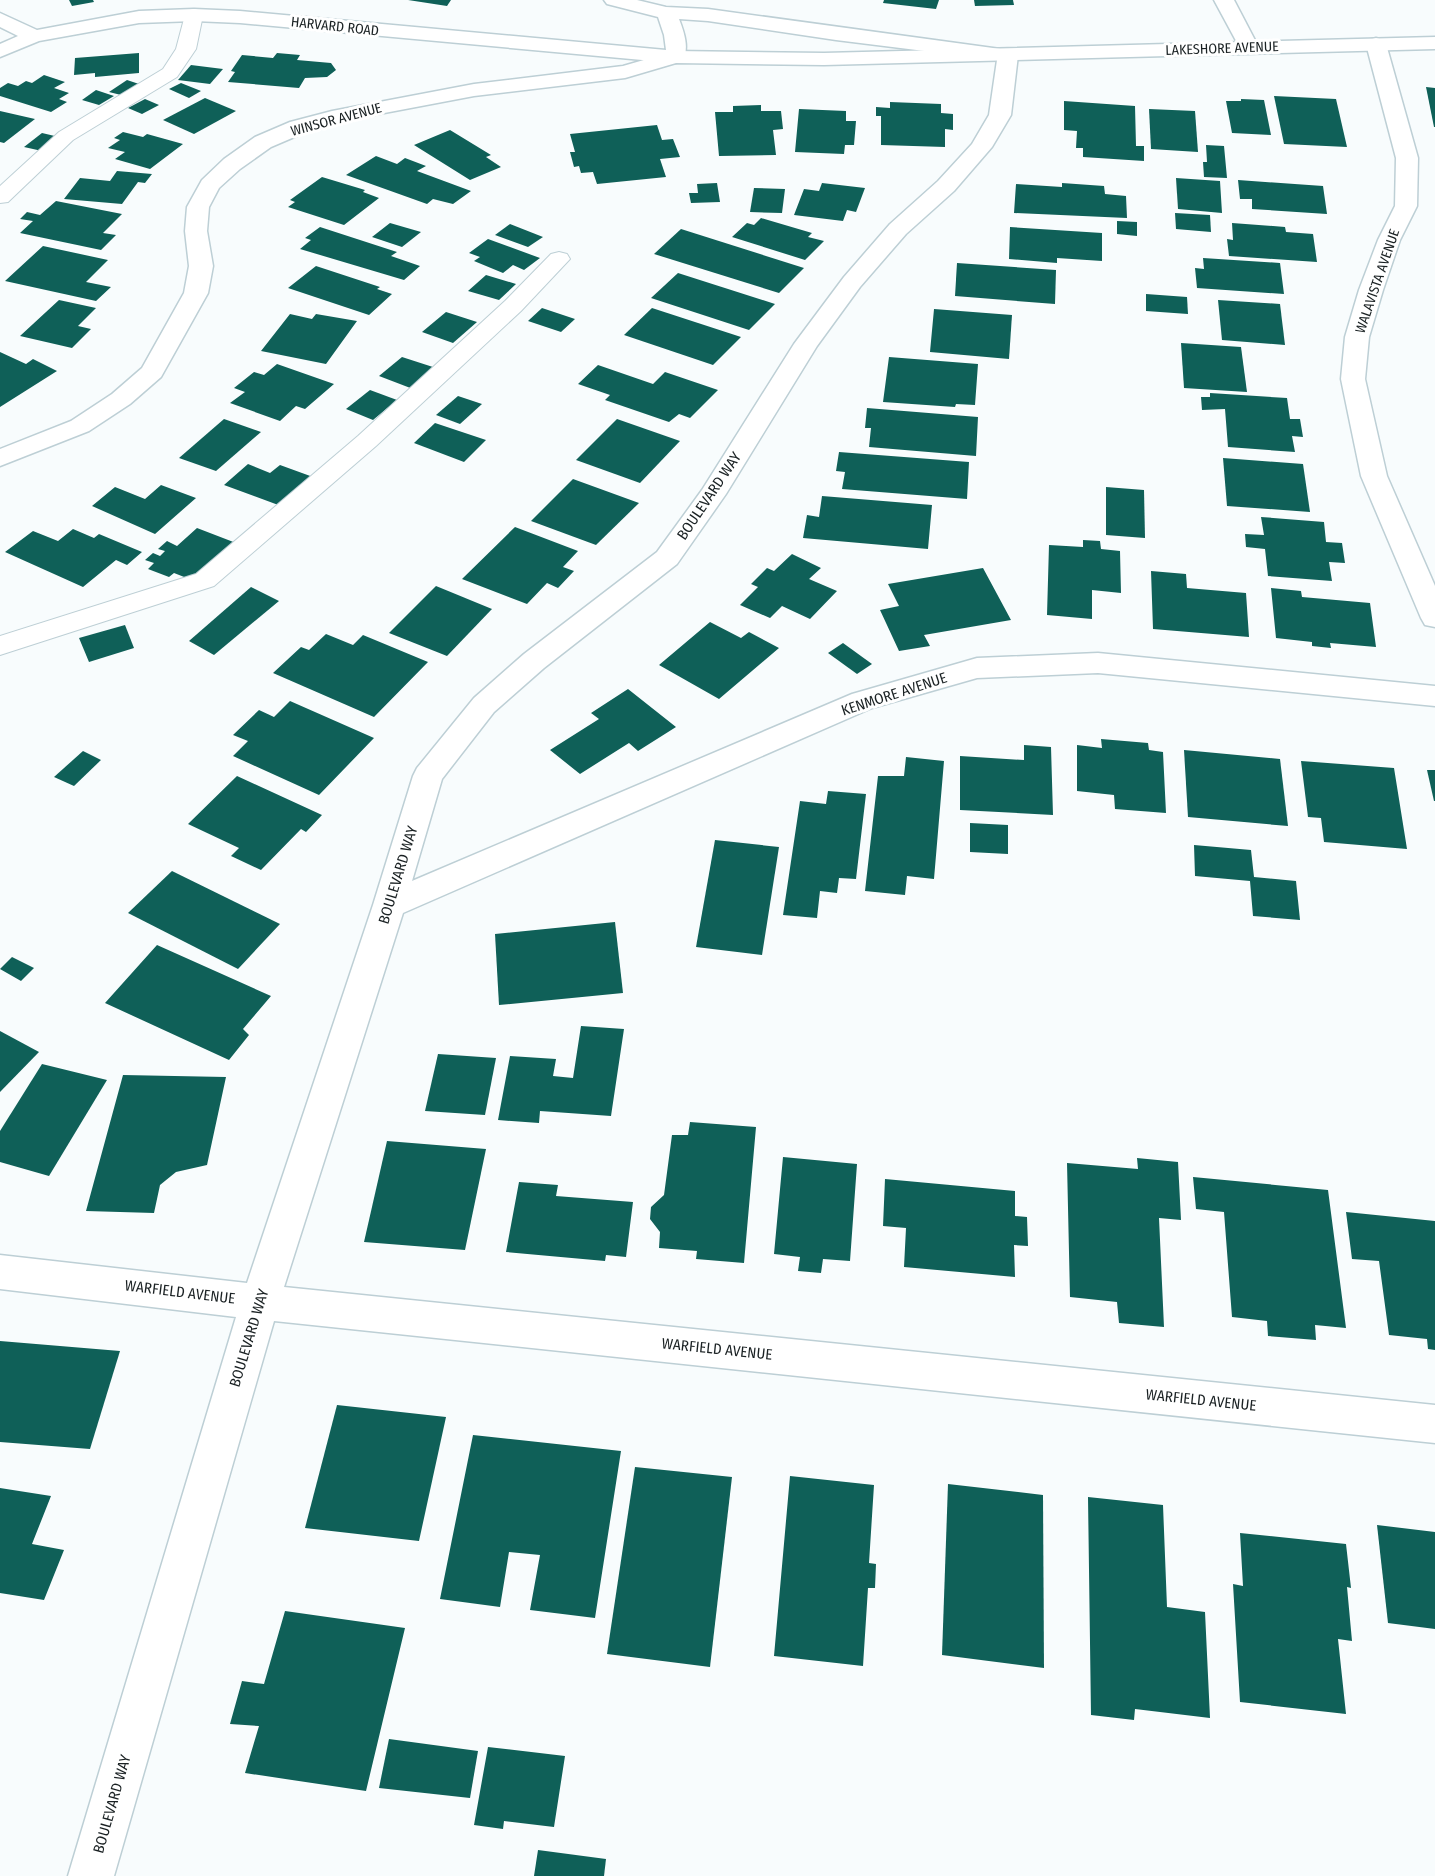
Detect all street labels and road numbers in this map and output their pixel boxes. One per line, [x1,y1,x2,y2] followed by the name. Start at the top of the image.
[290,13,380,40] street label: HARVARD ROAD
[1165,38,1279,59] street label: LAKESHORE AVENUE
[289,99,384,140] street label: WINSOR AVENUE
[1352,226,1403,336] street label: WALAVISTA AVENUE
[673,448,745,543] street label: BOULEVARD WAY
[839,668,949,720] street label: KENMORE AVENUE
[375,823,422,926] street label: BOULEVARD WAY
[124,1276,236,1308] street label: WARFIELD AVENUE
[226,1286,273,1389] street label: BOULEVARD WAY
[661,1334,773,1364] street label: WARFIELD AVENUE
[1145,1385,1257,1415] street label: WARFIELD AVENUE
[89,1752,135,1855] street label: BOULEVARD WAY

